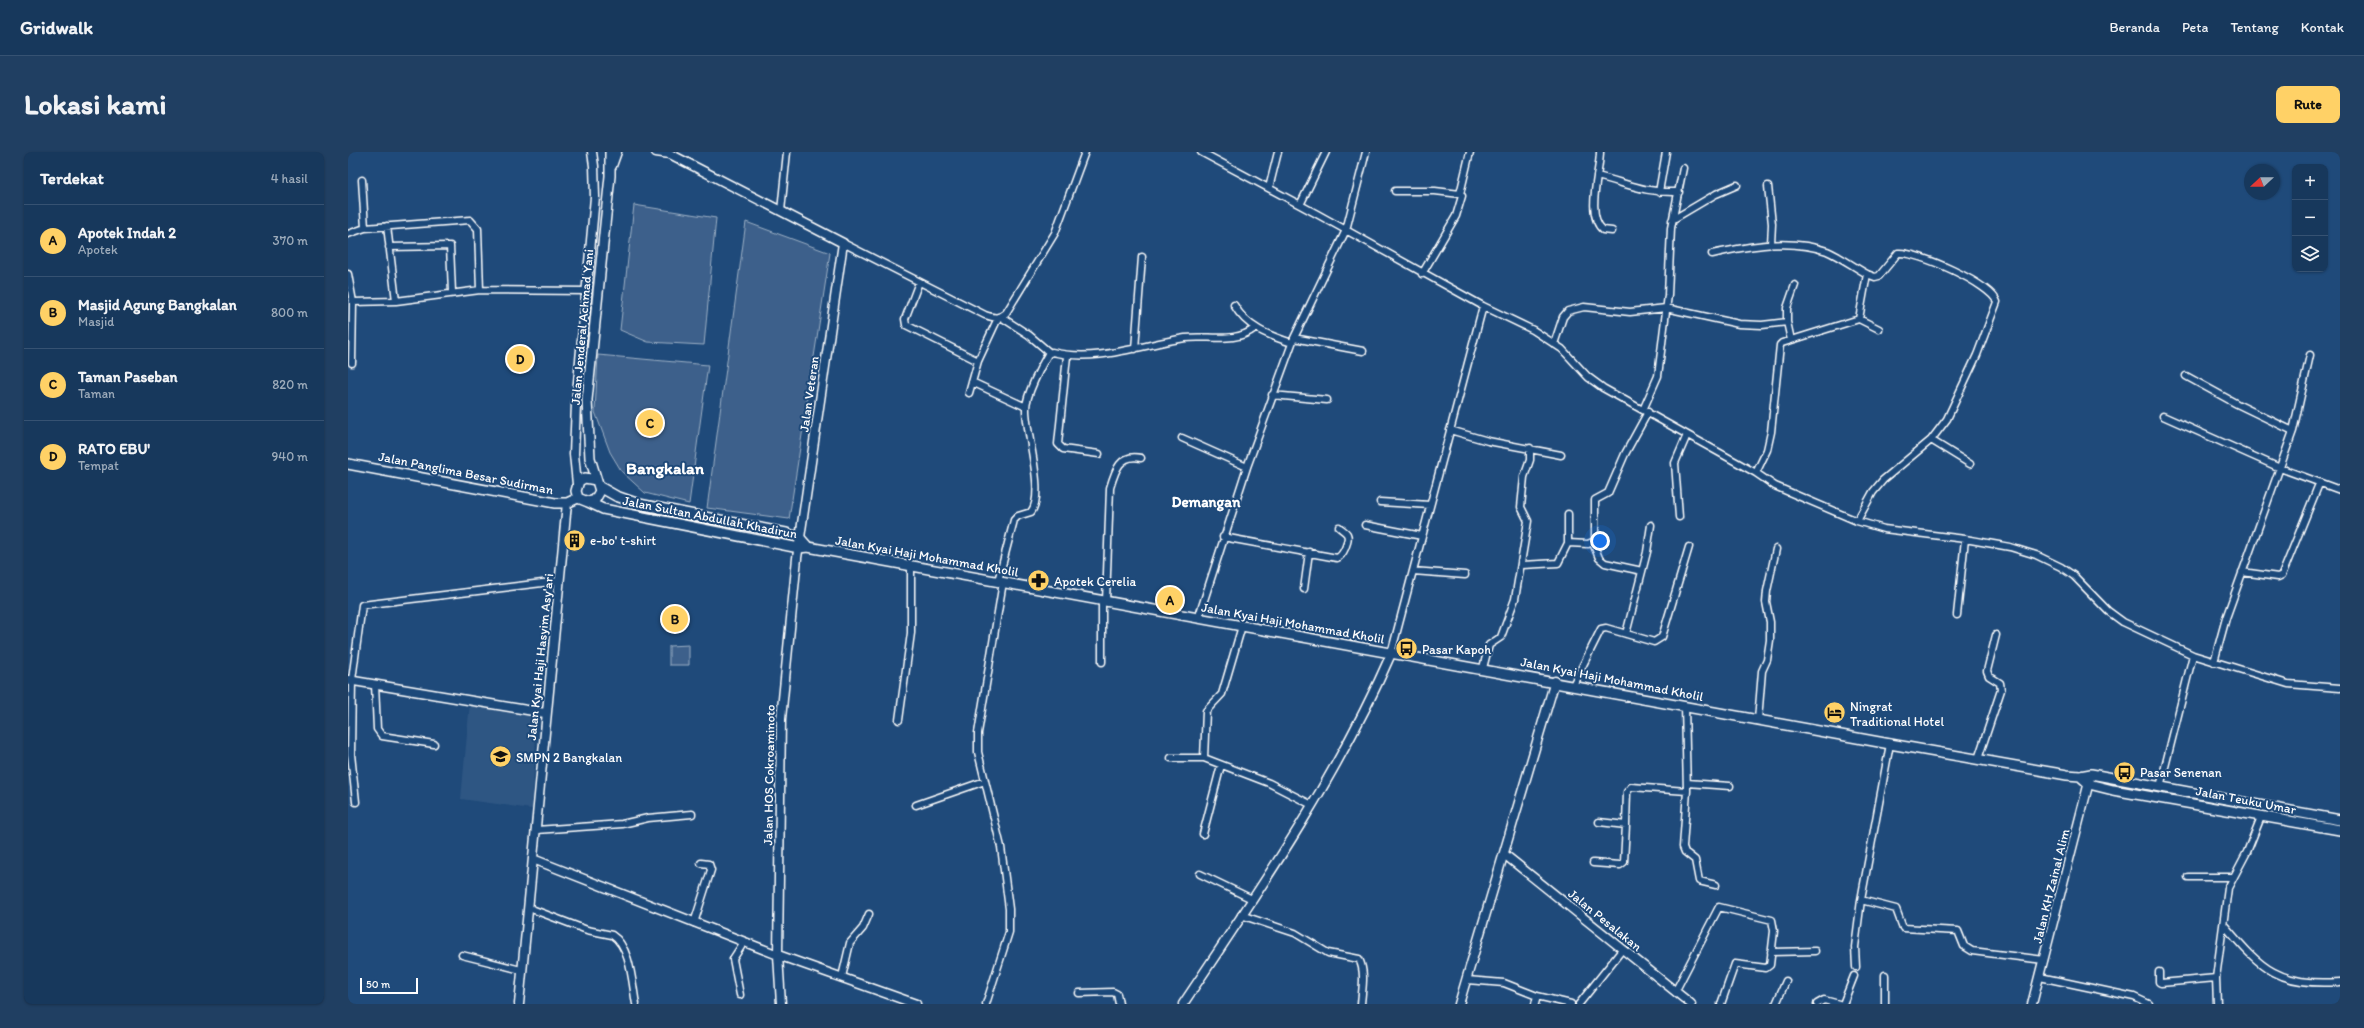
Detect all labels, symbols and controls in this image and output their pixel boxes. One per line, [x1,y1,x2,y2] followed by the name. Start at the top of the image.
[20,16,93,39] text: Gridwalk
[2109,19,2160,36] text: Beranda
[2182,19,2208,36] text: Peta
[2230,19,2279,36] text: Tentang
[2301,19,2344,36] text: Kontak
[2276,86,2340,123] button: Rute
[24,87,166,121] text: Lokasi kami
[2244,164,2280,200] north arrow
[2292,164,2328,272] map controls
[2292,164,2328,200] button: +
[40,168,104,188] text: Terdekat
[271,171,308,186] text: 4 hasil
[2292,200,2328,236] button: −
[78,224,176,242] text: Apotek Indah 2
[49,233,57,248] text: A
[273,233,308,248] text: 370 m
[2292,236,2328,272] button: layers
[78,242,118,257] text: Apotek
[568,248,596,406] street label: Jalan Jenderal Achmad Yani
[78,296,237,314] text: Masjid Agung Bangkalan
[49,305,57,320] text: B
[271,305,308,320] text: 800 m
[78,314,114,329] text: Masjid
[507,344,533,374] pin: D
[796,355,822,433] street label: Jalan Veteran
[78,368,178,386] text: Taman Paseban
[49,377,57,392] text: C
[272,377,308,392] text: 820 m
[78,386,115,401] text: Taman
[637,408,663,438] pin: C
[78,440,150,458] text: RATO EBU'
[49,449,57,464] text: D
[272,449,308,464] text: 940 m
[377,449,555,497] street label: Jalan Panglima Besar Sudirman
[78,458,119,473] text: Tempat
[626,458,705,479] district label: Bangkalan
[622,493,799,541] street label: Jalan Sultan Abdullah Khadirun
[1171,493,1241,512] district label: Demangan
[562,527,588,553] building icon: e-bo' t-shirt
[1590,531,1610,551] your location
[834,532,1020,580] street label: Jalan Kyai Haji Mohammad Kholil
[590,533,656,548] place label: e-bo' t-shirt
[1025,568,1051,594] pharmacy icon: Apotek Cerelia
[524,573,556,741] street label: Jalan Kyai Haji Hasyim Asy'ari
[1054,574,1137,589] place label: Apotek Cerelia
[1157,585,1183,615] pin: A
[1200,599,1386,647] street label: Jalan Kyai Haji Mohammad Kholil
[662,604,688,634] pin: B
[1393,636,1419,662] bus stop icon: Pasar Kapoh
[1422,642,1491,657] place label: Pasar Kapoh
[1519,654,1705,704] street label: Jalan Kyai Haji Mohammad Kholil
[1850,699,1944,729] place label: Ningrat Traditional Hotel
[1822,700,1848,726] hotel icon: Ningrat Traditional Hotel
[760,704,778,846] street label: Jalan HOS Cokroaminoto
[487,744,513,770] school or university icon: SMPN 2 Bangkalan
[516,750,622,765] place label: SMPN 2 Bangkalan
[2112,759,2138,785] bus stop icon: Pasar Senenan
[2140,765,2222,780] place label: Pasar Senenan
[2195,783,2297,817] street label: Jalan Teuku Umar
[2030,827,2072,945] street label: Jalan KH Zainal Alim
[1565,886,1645,955] street label: Jalan Pesalakan
[360,976,418,995] scale bar
[366,978,390,991] text: 50 m

